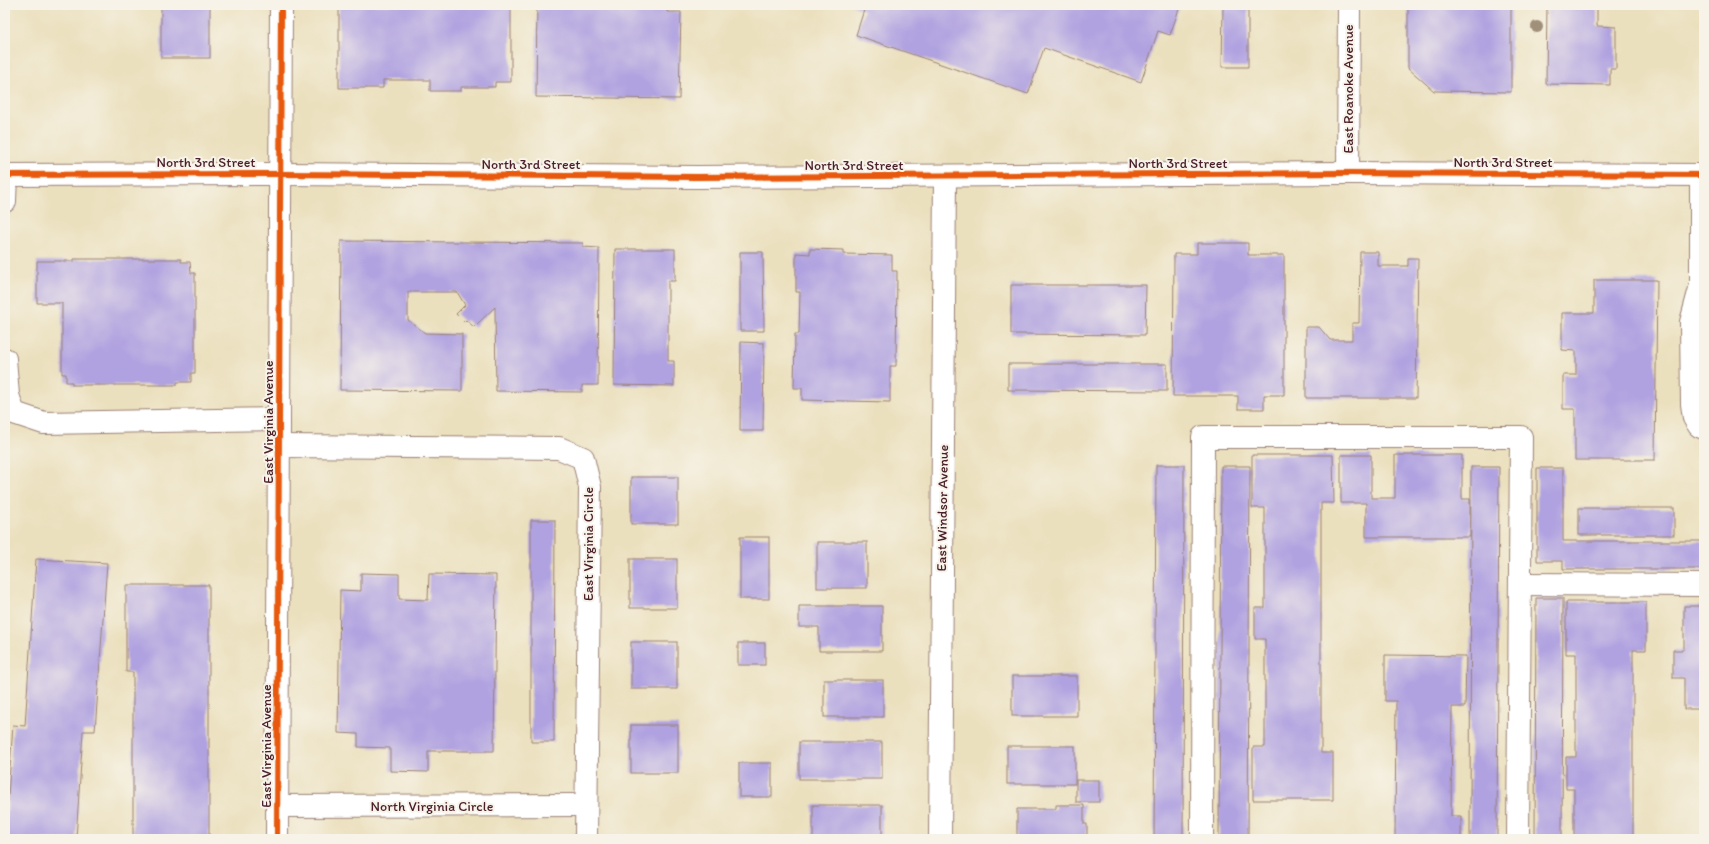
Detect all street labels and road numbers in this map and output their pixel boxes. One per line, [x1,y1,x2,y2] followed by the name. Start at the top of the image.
[1340,24,1357,154] street label: East Roanoke Avenue
[156,154,256,171] street label: North 3rd Street
[1453,154,1553,171] street label: North 3rd Street
[1128,155,1228,172] street label: North 3rd Street
[481,156,581,173] street label: North 3rd Street
[804,157,904,174] street label: North 3rd Street
[260,360,277,484] street label: East Virginia Avenue
[933,444,952,571] street label: East Windsor Avenue
[580,487,597,601] street label: East Virginia Circle
[258,684,275,808] street label: East Virginia Avenue
[371,798,494,815] street label: North Virginia Circle

